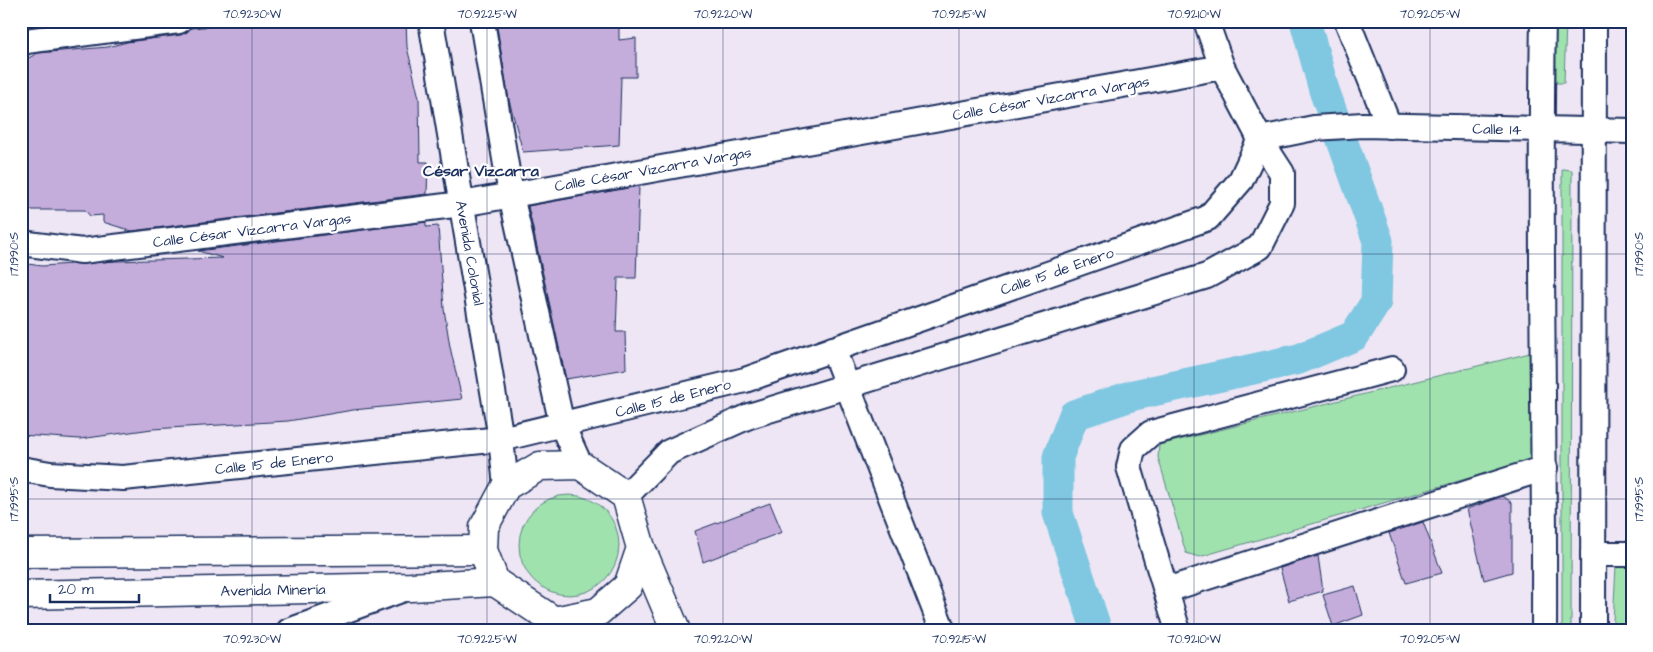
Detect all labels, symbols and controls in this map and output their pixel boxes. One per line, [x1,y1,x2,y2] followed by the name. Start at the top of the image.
[223,6,282,23] text: 70.9230°W
[457,6,518,23] text: 70.9225°W
[694,6,753,23] text: 70.9220°W
[932,6,987,23] text: 70.9215°W
[1167,6,1221,23] text: 70.9210°W
[1400,6,1461,23] text: 70.9205°W
[951,71,1152,127] street label: Calle César Vizcarra Vargas
[1472,119,1522,140] street label: Calle 14
[553,142,754,198] street label: Calle César Vizcarra Vargas
[423,160,540,182] district label: César Vizcarra
[450,199,489,307] street label: Avenida Colonial
[152,208,353,254] street label: Calle César Vizcarra Vargas
[6,232,23,276] text: 17.1990°S
[1631,232,1648,276] text: 17.1990°S
[998,242,1117,301] street label: Calle 15 de Enero
[613,374,734,423] street label: Calle 15 de Enero
[214,447,335,480] street label: Calle 15 de Enero
[6,476,23,521] text: 17.1995°S
[1631,476,1648,521] text: 17.1995°S
[50,572,139,604] scale bar
[58,579,94,600] text: 20 m
[220,579,326,602] street label: Avenida Minería
[223,631,282,648] text: 70.9230°W
[457,631,518,648] text: 70.9225°W
[694,631,753,648] text: 70.9220°W
[932,631,987,648] text: 70.9215°W
[1167,631,1221,648] text: 70.9210°W
[1400,631,1461,648] text: 70.9205°W

